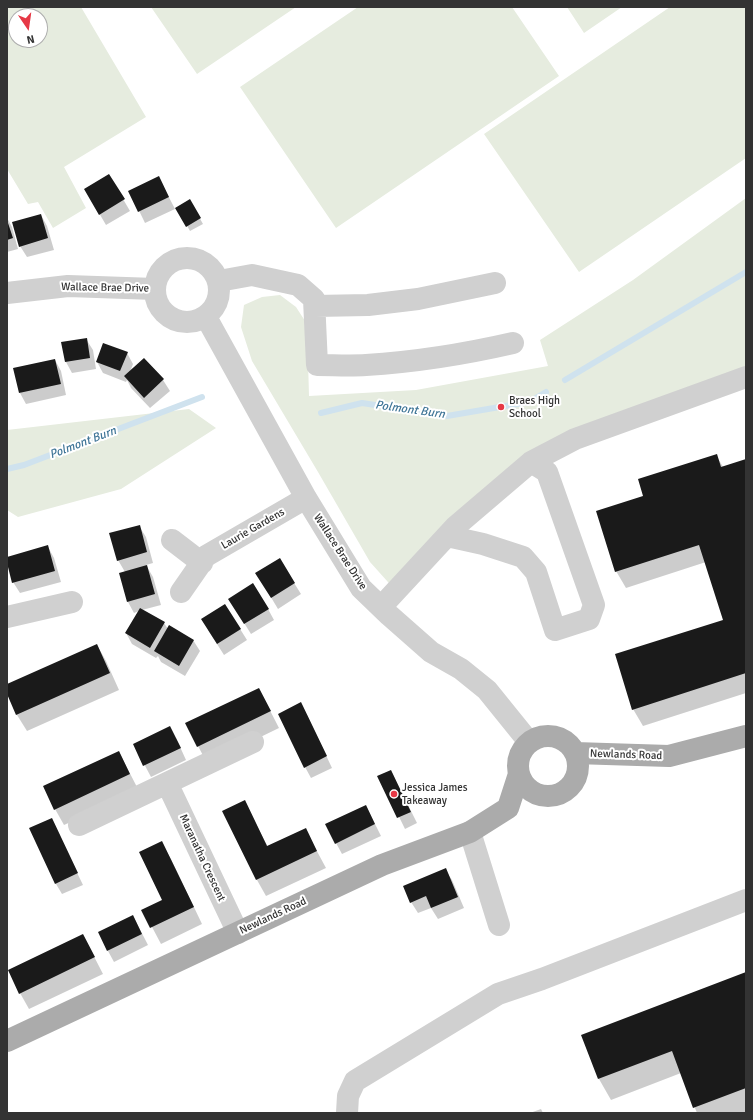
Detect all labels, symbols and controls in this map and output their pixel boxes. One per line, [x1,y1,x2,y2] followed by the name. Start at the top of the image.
[8,8,48,48] north arrow
[25,32,36,46] text: N
[61,281,149,295] street label: Wallace Brae Drive
[509,394,560,420] place label: Braes High School
[374,398,446,422] water label: Polmont Burn
[496,402,506,412] marker: Braes High School
[48,424,118,462] water label: Polmont Burn
[219,506,287,552] street label: Laurie Gardens
[311,512,369,592] street label: Wallace Brae Drive
[590,747,662,763] street label: Newlands Road
[402,781,468,807] place label: Jessica James Takeaway
[389,789,399,799] marker: Jessica James Takeaway
[176,812,228,904] street label: Maranatha Crescent
[237,895,309,937] street label: Newlands Road

